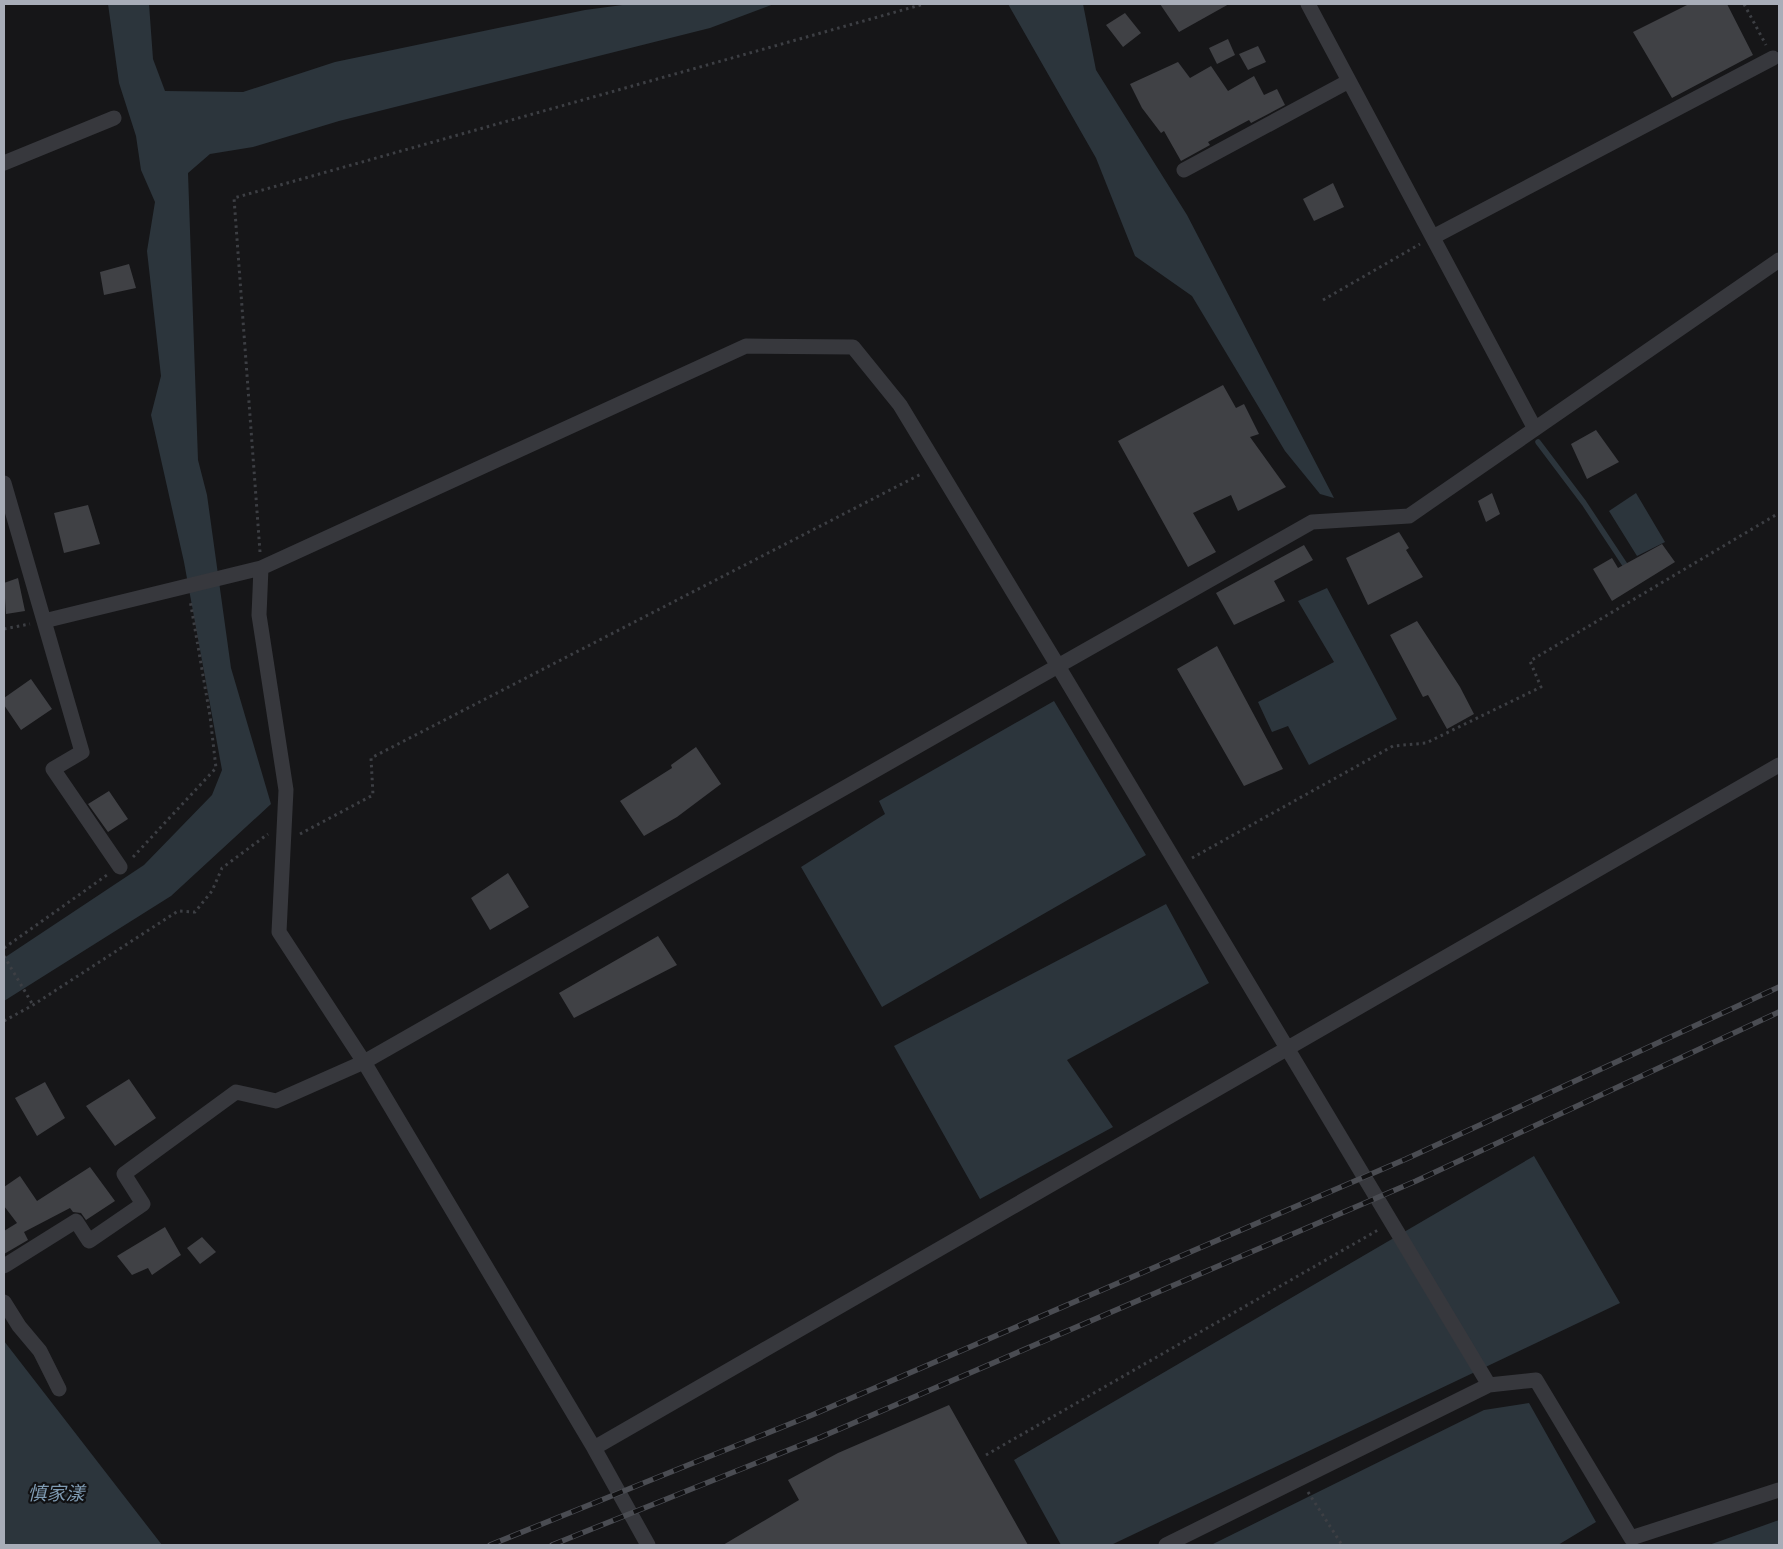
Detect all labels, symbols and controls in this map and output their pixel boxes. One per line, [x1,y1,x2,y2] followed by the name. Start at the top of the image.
[27,1480,87,1507] water label: 慎家漾

